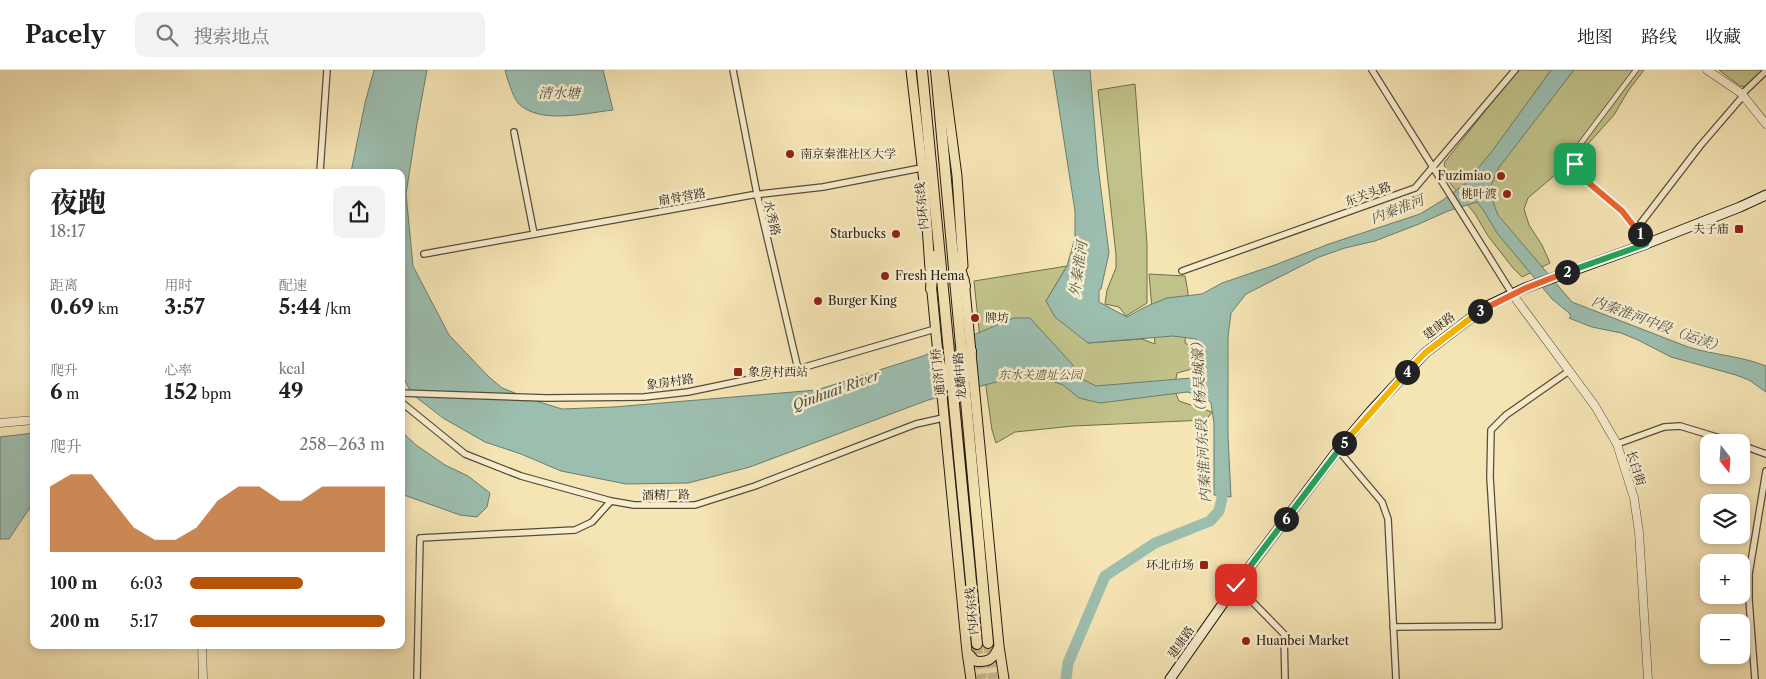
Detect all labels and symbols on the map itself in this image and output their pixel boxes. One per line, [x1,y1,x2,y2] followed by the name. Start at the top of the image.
[538,84,582,102] water label: 清水塘
[1554,143,1596,185] pin
[800,146,896,161] place label: 南京秦淮社区大学
[784,148,796,160] marker: 南京秦淮社区大学
[1437,168,1491,183] place label: Fuzimiao
[1495,170,1507,182] marker: Fuzimiao
[1343,178,1393,209] street label: 东关头路
[912,181,931,231] street label: 内环东线
[657,185,707,208] street label: 扇骨营路
[1461,186,1497,201] place label: 桃叶渡
[1501,188,1513,200] marker: 桃叶渡
[1368,189,1429,227] water label: 内秦淮河
[761,199,784,237] street label: 水秀路
[1693,221,1729,236] place label: 夫子庙
[1628,222,1652,246] pin: 1
[1733,223,1745,235] marker: 夫子庙
[830,226,886,241] place label: Starbucks
[890,228,902,240] marker: Starbucks
[1065,237,1091,298] water label: 外秦淮河
[1554,260,1580,284] pin: 2
[895,268,965,283] place label: Fresh Hema
[879,270,891,282] marker: Fresh Hema
[1589,292,1727,356] water label: 内秦淮河中段（运渎）
[828,293,897,308] place label: Burger King
[812,295,824,307] marker: Burger King
[1468,298,1492,324] pin: 3
[1420,309,1458,342] street label: 建康路
[985,310,1009,325] place label: 牌坊
[969,312,981,324] marker: 牌坊
[1188,335,1214,503] water label: 内秦淮河东段（杨吴城濠）
[928,347,947,397] street label: 通济门桥
[950,351,969,401] street label: 龙蟠中路
[1394,360,1420,384] pin: 4
[748,364,808,379] place label: 象房村西站
[790,365,884,414] water label: Qinhuai River
[732,366,744,378] marker: 象房村西站
[998,367,1084,382] park label: 东水关遗址公园
[645,371,695,392] street label: 象房村路
[1332,430,1356,456] pin: 5
[1700,434,1750,484] north arrow
[1624,448,1649,488] street label: 长白街
[642,487,690,502] street label: 酒精厂路
[1274,506,1298,532] pin: 6
[1146,557,1194,572] place label: 环北市场
[1198,559,1210,571] marker: 环北市场
[1215,564,1257,606] pin
[962,586,981,636] street label: 内环东线
[1164,623,1197,661] street label: 建康路
[1256,633,1350,648] place label: Huanbei Market
[1240,635,1252,647] marker: Huanbei Market

